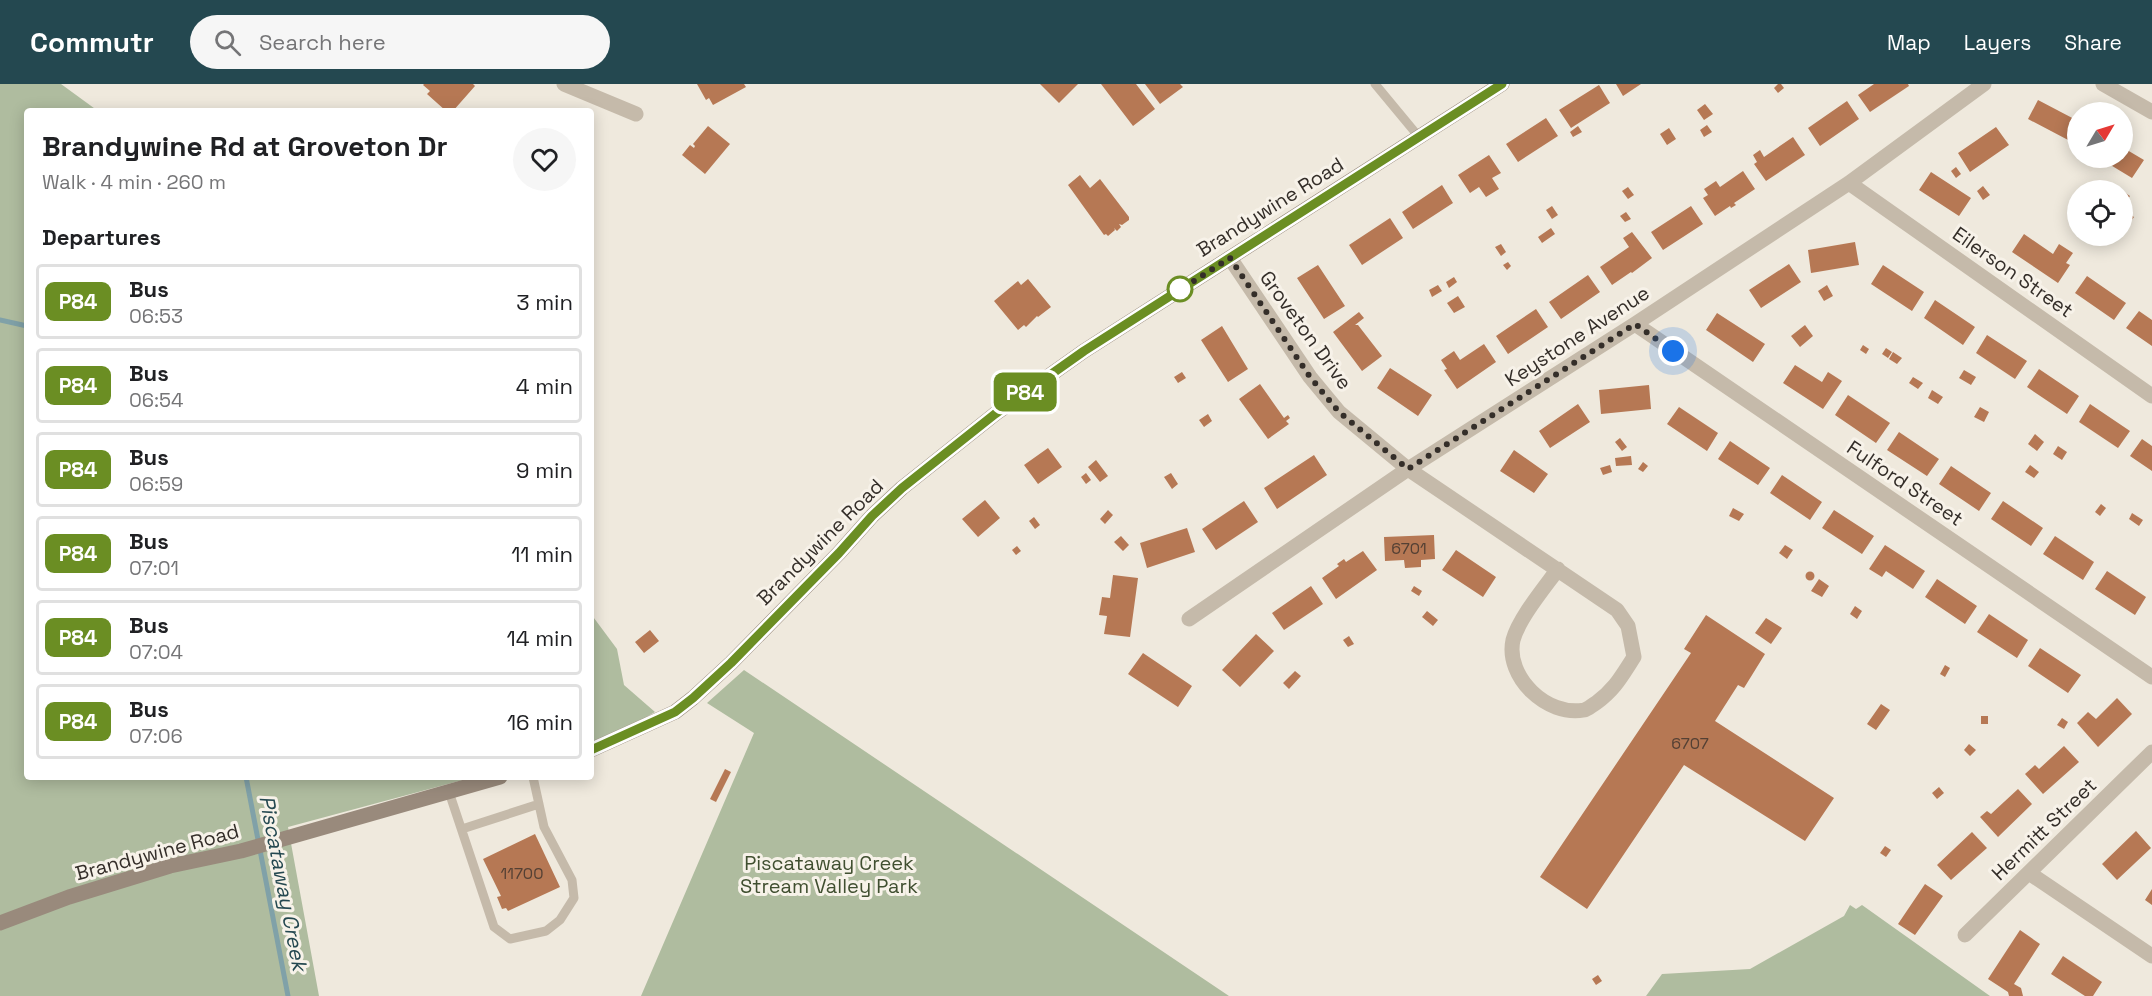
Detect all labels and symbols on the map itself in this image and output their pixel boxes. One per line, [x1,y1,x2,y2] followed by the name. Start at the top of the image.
[2067,102,2133,168] north arrow
[1192,151,1348,263] street label: Brandywine Road
[1948,221,2078,323] street label: Eilerson Street
[1254,265,1358,395] street label: Groveton Drive
[1167,276,1193,302] unlabelled marker
[1500,280,1654,392] street label: Keystone Avenue
[1658,336,1688,366] your location
[990,372,1060,412] line badge: P84
[1842,434,1968,532] street label: Fulford Street
[751,473,889,611] street label: Brandywine Road
[1391,538,1427,559] house number: 6701
[1671,733,1709,754] house number: 6707
[1986,772,2102,886] street label: Hermitt Street
[253,793,314,976] water label: Piscataway Creek
[72,818,242,886] street label: Brandywine Road
[740,850,918,899] park label: Piscataway Creek Stream Valley Park
[501,863,543,884] house number: 11700

